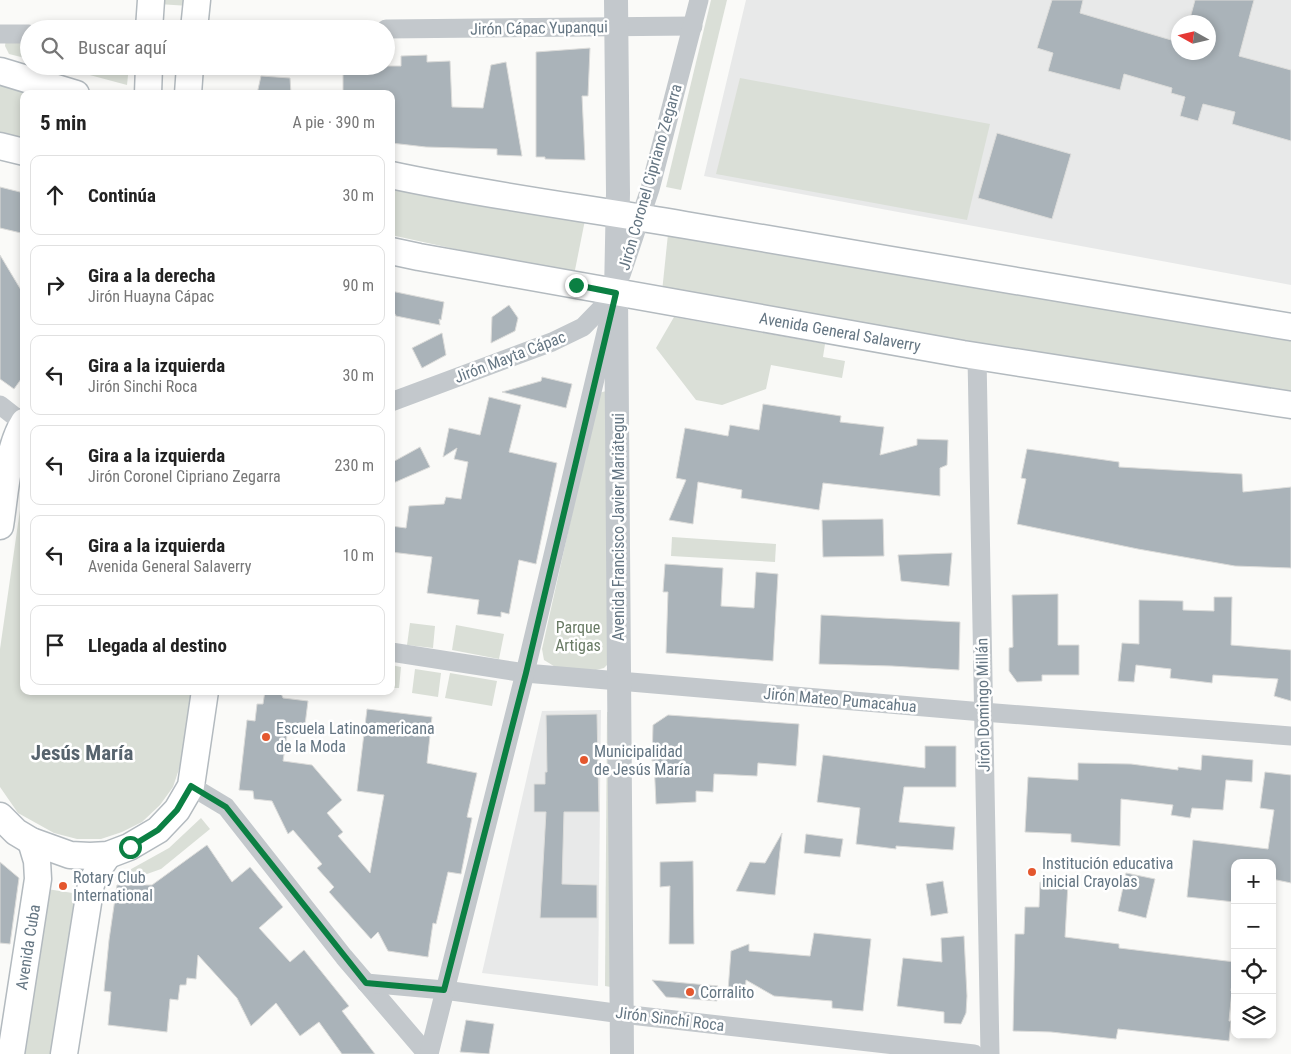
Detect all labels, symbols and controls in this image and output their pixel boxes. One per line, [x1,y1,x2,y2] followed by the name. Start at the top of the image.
[1171,15,1216,60] north arrow
[470,17,608,39] street label: Jirón Cápac Yupanqui
[20,20,395,75] search box
[38,34,66,62] icon: search
[78,36,167,59] text: Buscar aquí
[614,82,686,272] street label: Jirón Coronel Cipriano Zegarra
[40,111,87,135] text: 5 min
[292,113,375,132] text: A pie · 390 m
[41,181,69,209] icon: ahead
[88,184,156,207] text: Continúa
[342,186,374,205] text: 30 m
[88,264,215,287] text: Gira a la derecha
[41,271,69,299] icon: right
[565,274,588,297] route end
[342,276,374,295] text: 90 m
[88,287,214,306] text: Jirón Huayna Cápac
[758,308,922,356] street label: Avenida General Salaverry
[452,327,568,387] street label: Jirón Mayta Cápac
[88,354,225,377] text: Gira a la izquierda
[41,361,69,389] icon: left
[342,366,374,385] text: 30 m
[88,377,197,396] text: Jirón Sinchi Roca
[609,413,628,641] street label: Avenida Francisco Javier Mariátegui
[88,444,225,467] text: Gira a la izquierda
[41,451,69,479] icon: left
[335,456,374,475] text: 230 m
[88,467,281,486] text: Jirón Coronel Cipriano Zegarra
[88,534,225,557] text: Gira a la izquierda
[41,541,69,569] icon: left
[342,546,374,565] text: 10 m
[88,557,252,576] text: Avenida General Salaverry
[555,618,601,655] park label: Parque Artigas
[41,631,69,659] icon: arrive
[88,634,227,657] text: Llegada al destino
[972,638,994,772] street label: Jirón Domingo Millán
[763,684,917,716] street label: Jirón Mateo Pumacahua
[276,719,435,756] place label: Escuela Latinoamericana de la Moda
[260,731,272,743] marker: Escuela Latinoamericana de la Moda
[31,741,133,765] district label: Jesús María
[594,742,690,779] place label: Municipalidad de Jesús María
[578,754,590,766] marker: Municipalidad de Jesús María
[119,836,142,859] route start
[1042,854,1173,891] place label: Institución educativa inicial Crayolas
[1231,859,1276,1039] map controls
[1231,859,1276,904] button: +
[1026,866,1038,878] marker: Institución educativa inicial Crayolas
[73,868,153,905] place label: Rotary Club International
[57,880,69,892] marker: Rotary Club International
[12,903,44,991] street label: Avenida Cuba
[1231,904,1276,949] button: −
[1231,949,1276,994] button: locate
[700,983,754,1002] place label: Corralito
[684,986,696,998] marker: Corralito
[1231,994,1276,1039] button: layers
[615,1003,725,1035] street label: Jirón Sinchi Roca

